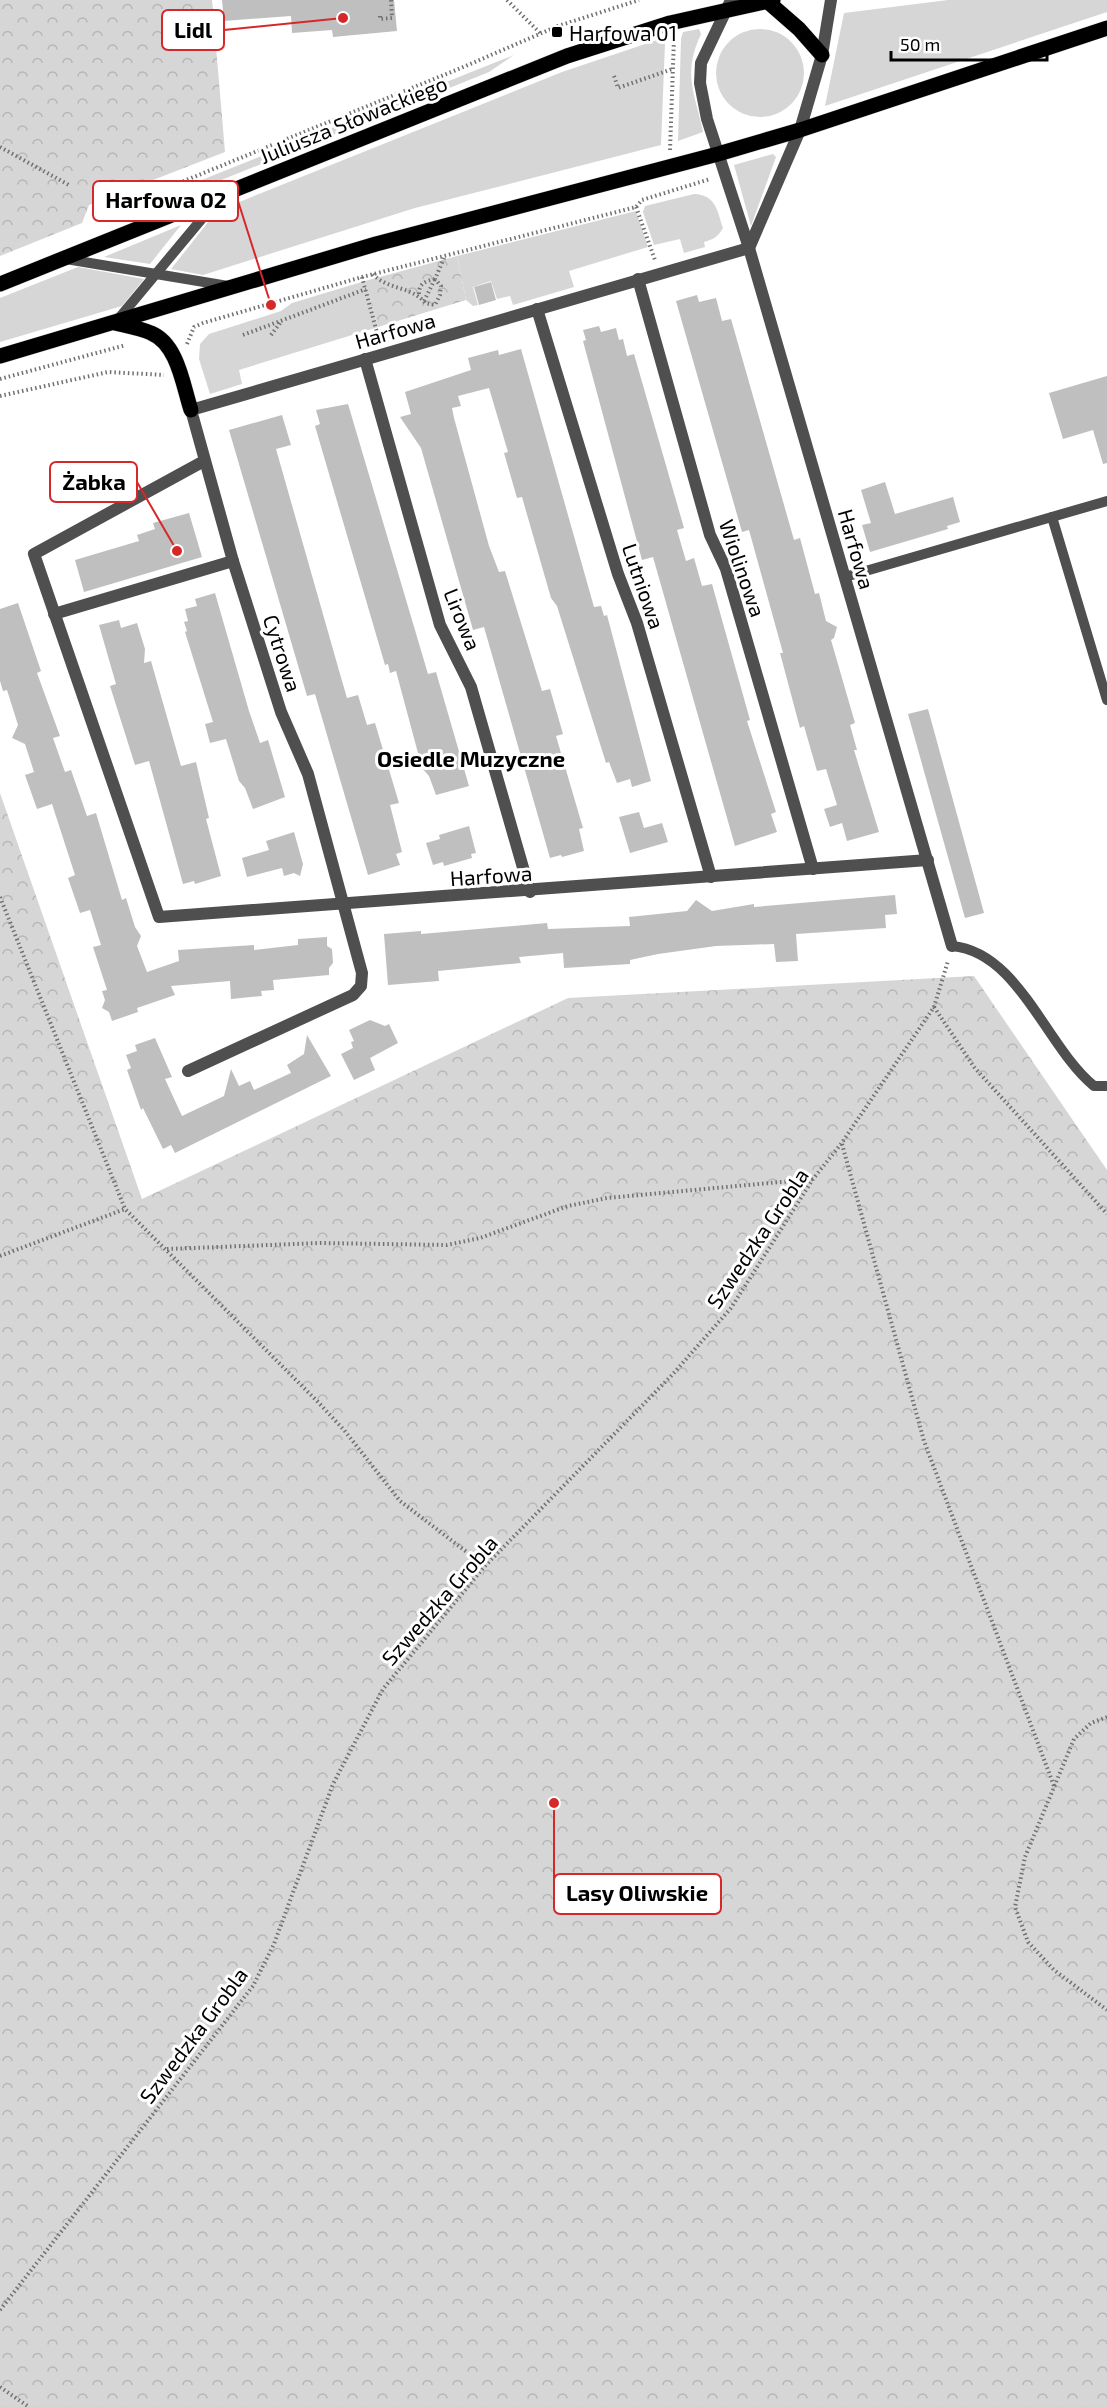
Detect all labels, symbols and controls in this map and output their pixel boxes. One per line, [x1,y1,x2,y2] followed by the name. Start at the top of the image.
[162,10,224,50] callout: Lidl
[174,16,213,42] text: Lidl
[569,20,677,45] place label: Harfowa 01
[891,24,1047,62] scale bar
[550,25,564,39] marker: Harfowa 01
[900,33,940,55] text: 50 m
[255,70,451,168] street label: Juliusza Słowackiego
[93,181,238,221] callout: Harfowa 02
[105,186,227,212] text: Harfowa 02
[352,307,438,353] street label: Harfowa
[50,462,137,502] callout: Żabka
[62,468,126,494] text: Żabka
[834,506,880,592] street label: Harfowa
[715,516,771,620] street label: Wiolinowa
[618,540,670,632] street label: Lutniowa
[439,584,487,654] street label: Lirowa
[259,611,307,695] street label: Cytrowa
[377,745,565,772] district label: Osiedle Muzyczne
[449,860,533,890] street label: Harfowa
[701,1163,813,1313] street label: Szwedzka Grobla
[376,1530,502,1670] street label: Szwedzka Grobla
[554,1874,721,1914] callout: Lasy Oliwskie
[566,1879,708,1906] text: Lasy Oliwskie
[134,1962,252,2108] street label: Szwedzka Grobla

